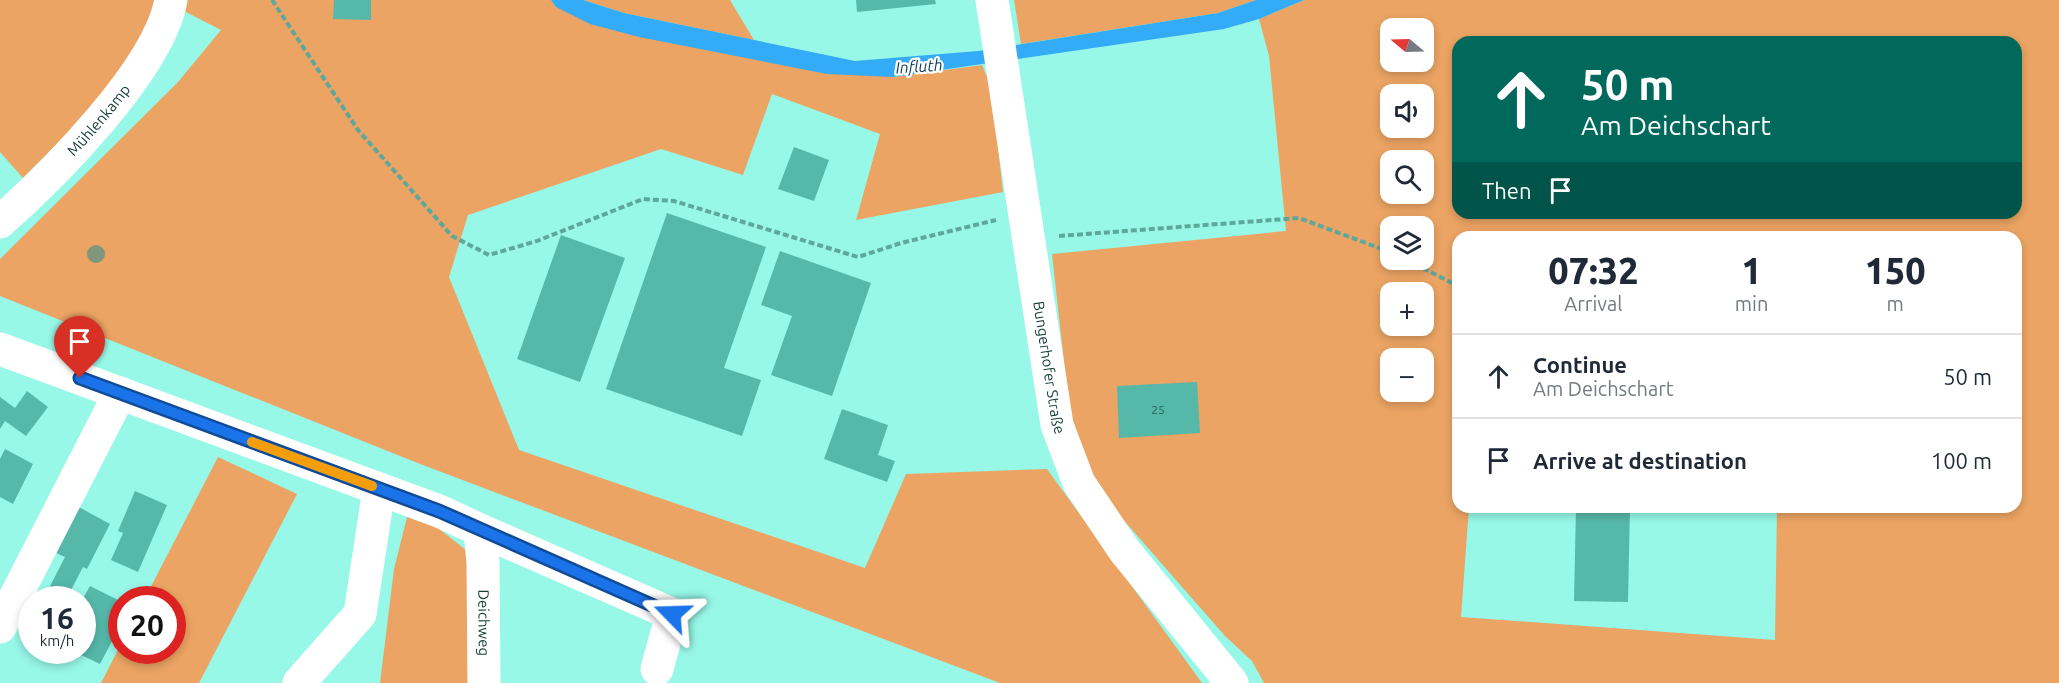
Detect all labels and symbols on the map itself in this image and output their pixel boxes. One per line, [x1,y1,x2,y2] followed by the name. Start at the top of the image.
[1380,18,1434,72] north arrow
[895,55,943,78] water label: Influth
[64,81,133,159] street label: Mühlenkamp
[1030,300,1069,436] street label: Bungerhofer Straße
[54,316,105,378] pin
[1151,403,1165,416] house number: 25
[640,582,704,646] position arrow
[108,586,186,664] speed limit sign: 20
[475,589,493,656] street label: Deichweg

